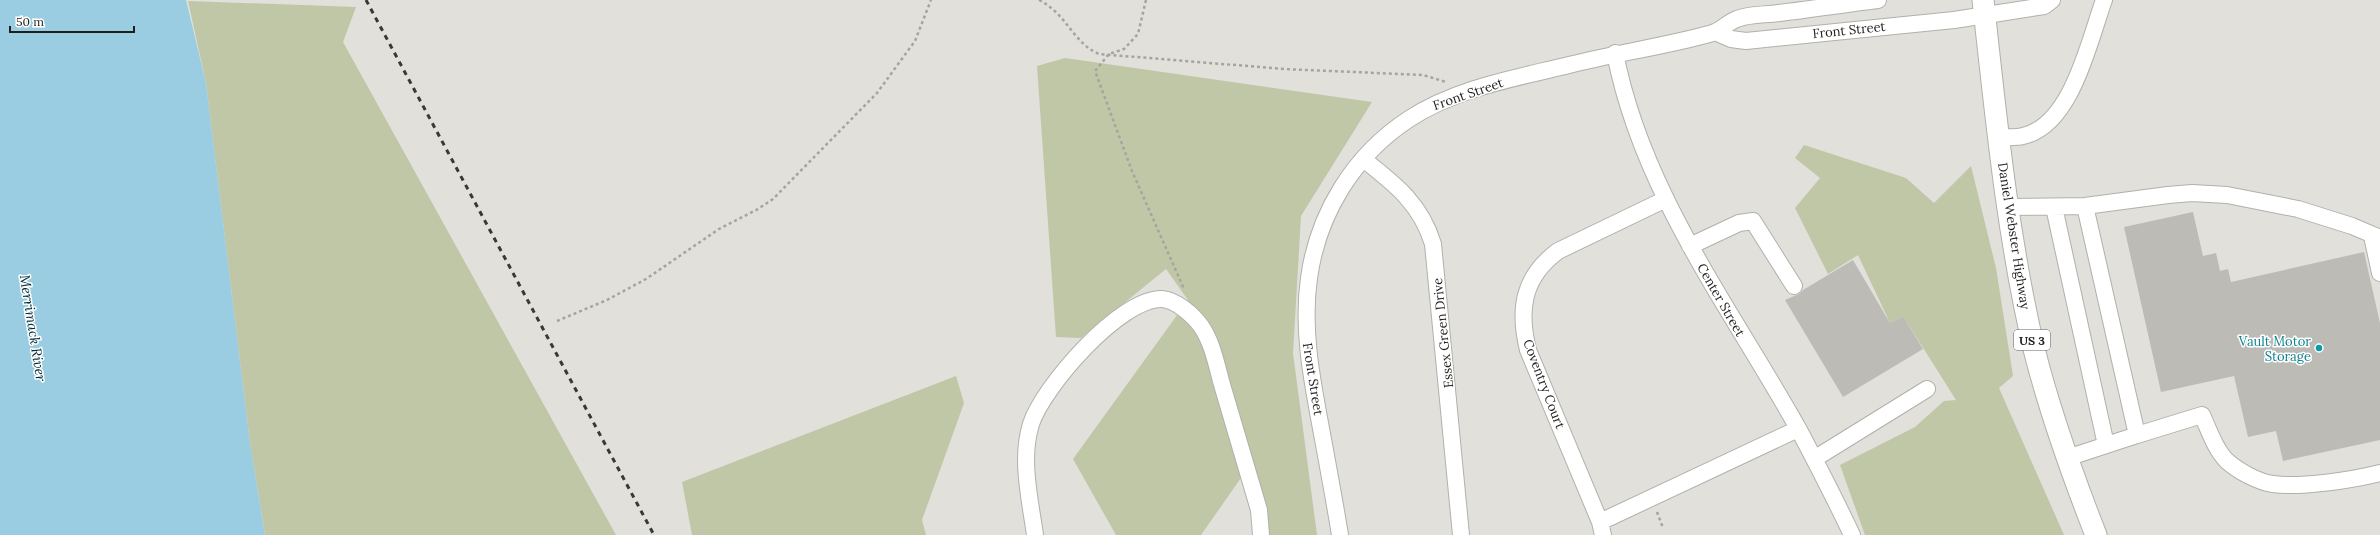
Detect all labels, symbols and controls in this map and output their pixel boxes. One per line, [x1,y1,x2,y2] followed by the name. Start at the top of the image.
[10,8,134,34] scale bar
[16,14,44,29] text: 50 m
[1812,18,1886,42] street label: Front Street
[1431,74,1505,114] street label: Front Street
[1994,161,2034,311] street label: Daniel Webster Highway
[1693,260,1749,340] street label: Center Street
[16,273,50,383] water label: Merrimack River
[1429,277,1457,389] street label: Essex Green Drive
[2014,330,2050,350] road number: US 3
[2238,333,2311,365] place label: Vault Motor Storage
[1519,337,1569,431] street label: Coventry Court
[1299,342,1327,416] street label: Front Street
[2314,343,2324,353] marker: Vault Motor Storage

